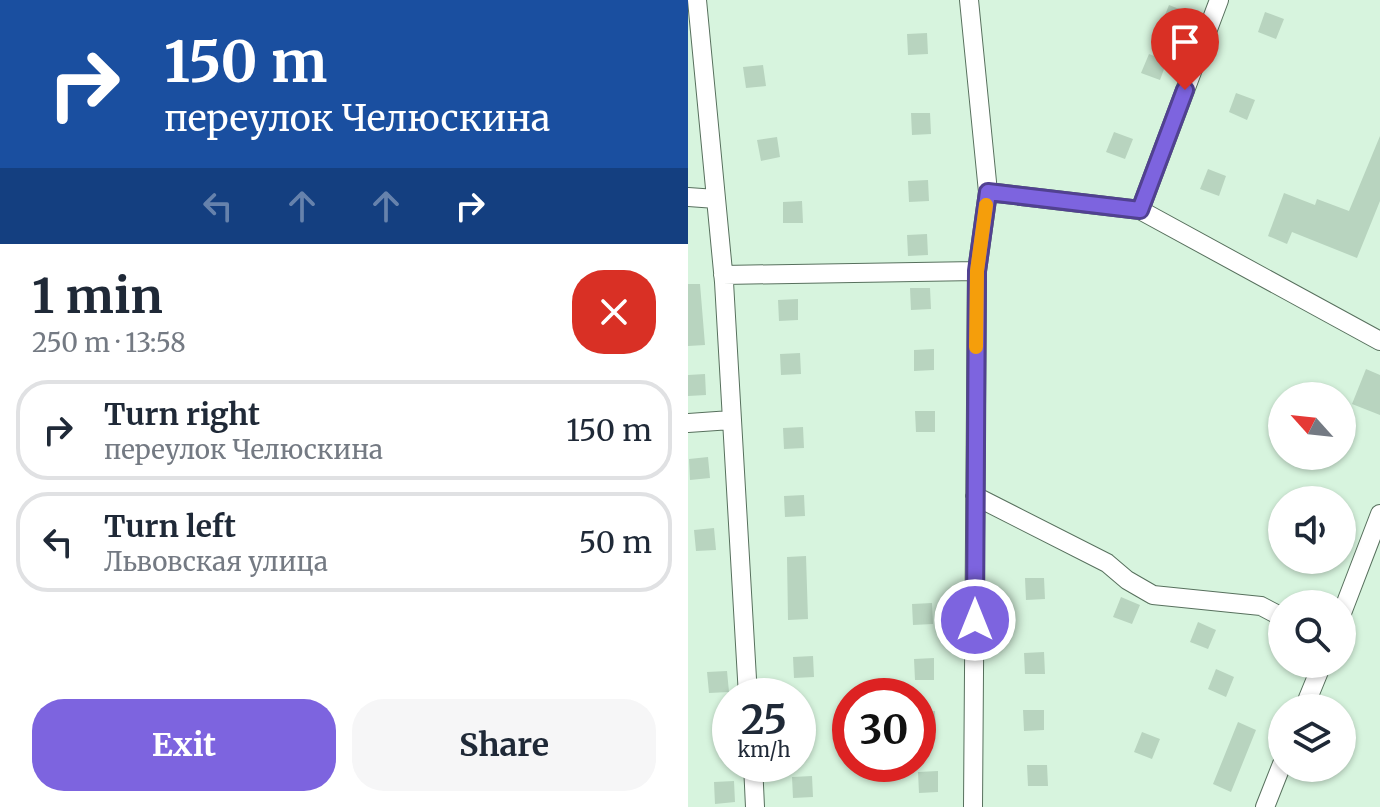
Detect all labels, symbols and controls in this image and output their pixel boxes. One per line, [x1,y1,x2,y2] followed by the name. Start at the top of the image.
[1151,8,1219,90] pin
[1163,20,1207,64] icon: arrive
[164,27,327,97] text: 150 m
[32,32,136,136] icon: right
[164,96,550,141] text: переулок Челюскина
[196,184,240,228] icon: left
[280,184,324,228] icon: ahead
[364,184,408,228] icon: ahead
[448,184,492,228] icon: right
[32,266,163,326] text: 1 min
[572,270,656,354] button: close
[32,326,186,359] text: 250 m · 13:58
[1268,382,1356,470] north arrow
[1268,382,1356,782] map controls
[104,395,260,433] text: Turn right
[36,408,80,452] icon: right
[566,411,652,449] text: 150 m
[104,433,383,466] text: переулок Челюскина
[1268,486,1356,574] button: sound
[104,507,236,545] text: Turn left
[36,520,80,564] icon: left
[579,523,652,561] text: 50 m
[104,545,328,578] text: Львовская улица
[933,578,1017,662] position arrow
[1268,590,1356,678] button: search
[832,678,936,782] speed limit sign: 30
[1268,694,1356,782] button: layers
[741,695,787,745] text: 25
[32,699,336,791] button: Exit
[352,699,656,791] button: Share
[738,737,790,762] text: km/h

